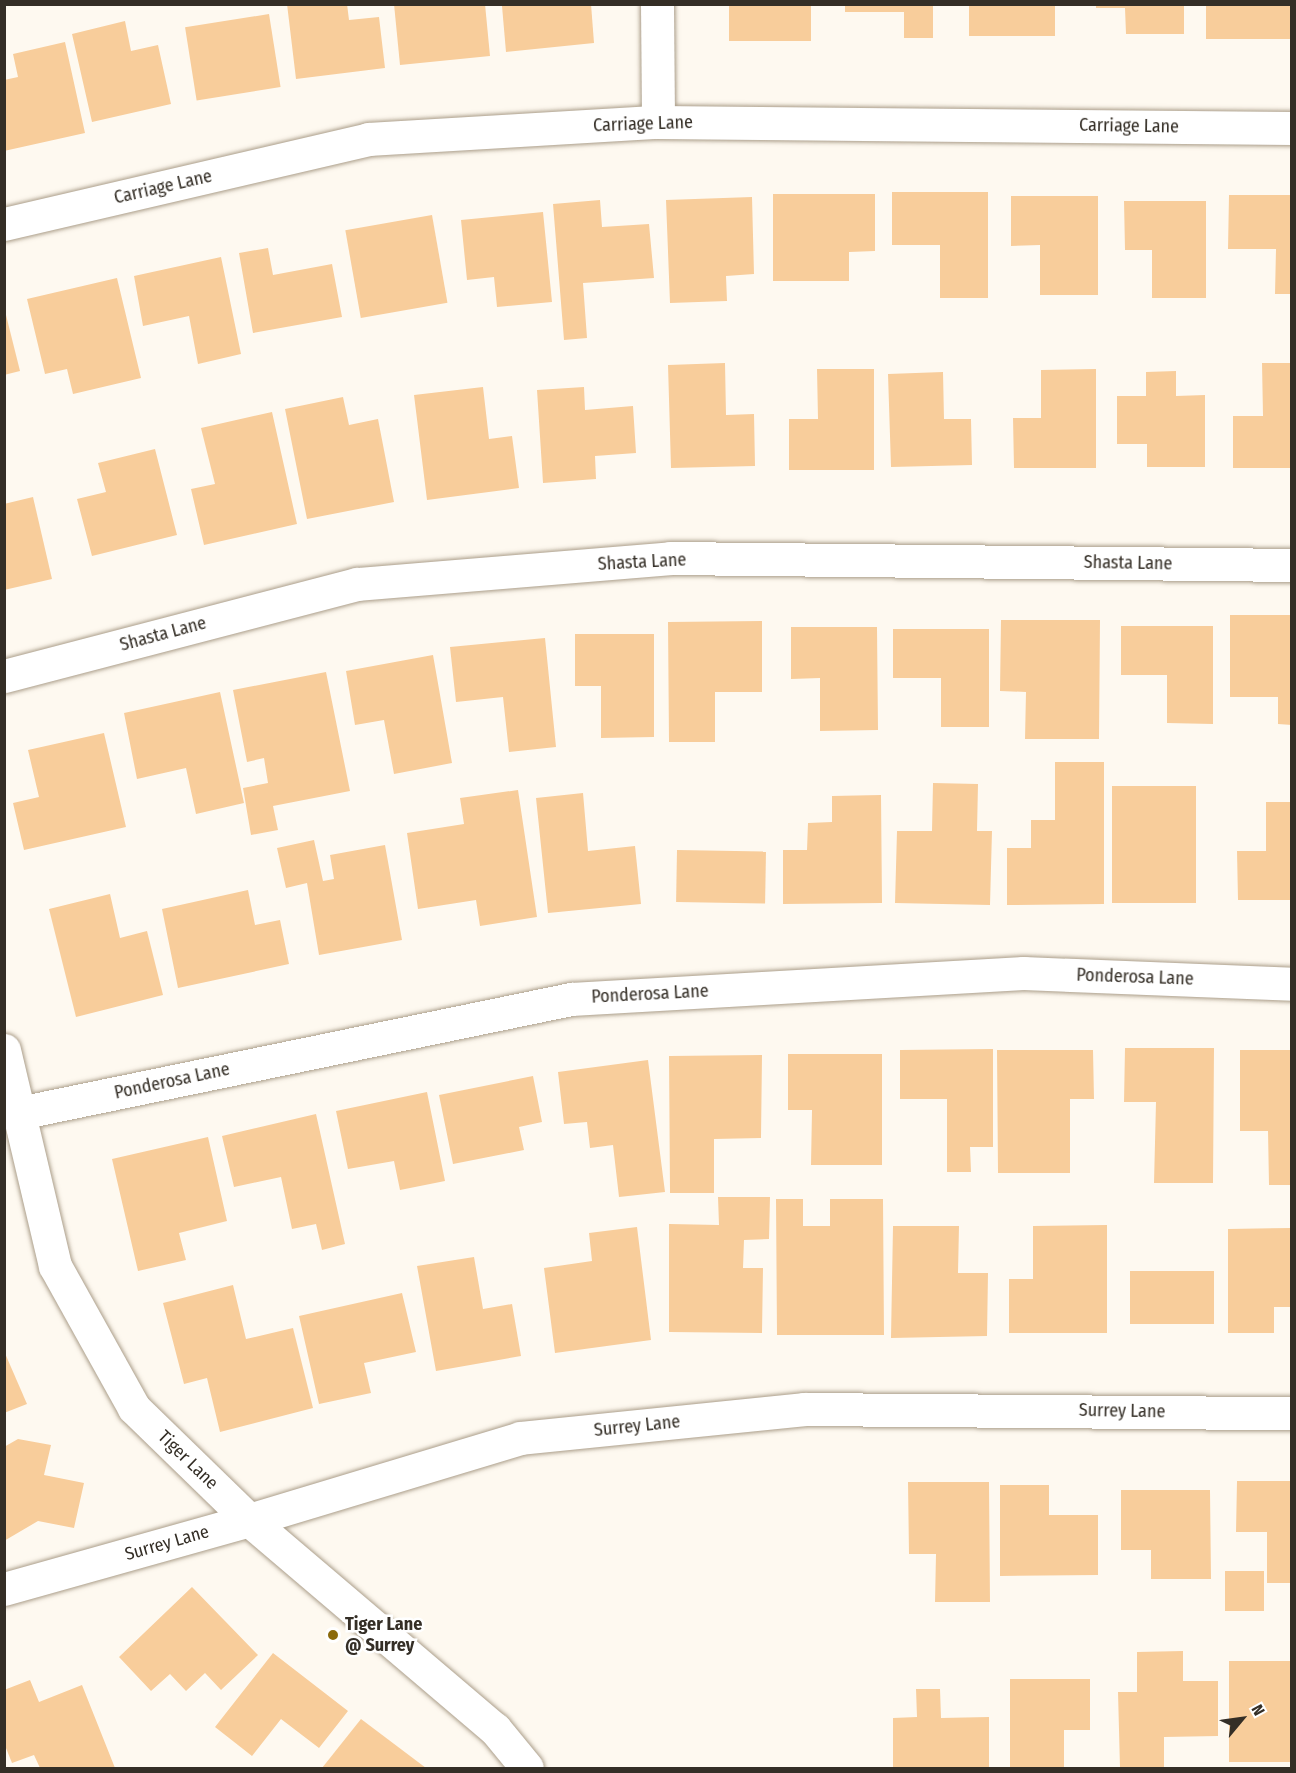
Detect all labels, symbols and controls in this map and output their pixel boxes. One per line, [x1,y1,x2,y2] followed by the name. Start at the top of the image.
[593,111,693,137] street label: Carriage Lane
[1079,114,1179,138] street label: Carriage Lane
[112,165,214,209] street label: Carriage Lane
[597,549,687,575] street label: Shasta Lane
[1083,551,1173,575] street label: Shasta Lane
[117,612,209,656] street label: Shasta Lane
[1076,964,1194,990] street label: Ponderosa Lane
[591,980,709,1008] street label: Ponderosa Lane
[112,1058,232,1104] street label: Ponderosa Lane
[1079,1399,1165,1423] street label: Surrey Lane
[593,1411,681,1441] street label: Surrey Lane
[153,1426,223,1494] street label: Tiger Lane
[122,1521,212,1565] street label: Surrey Lane
[345,1614,422,1656] place label: Tiger Lane @ Surrey
[326,1628,340,1642] marker: Tiger Lane @ Surrey
[1212,1689,1272,1749] north arrow
[1248,1701,1269,1719] text: N

